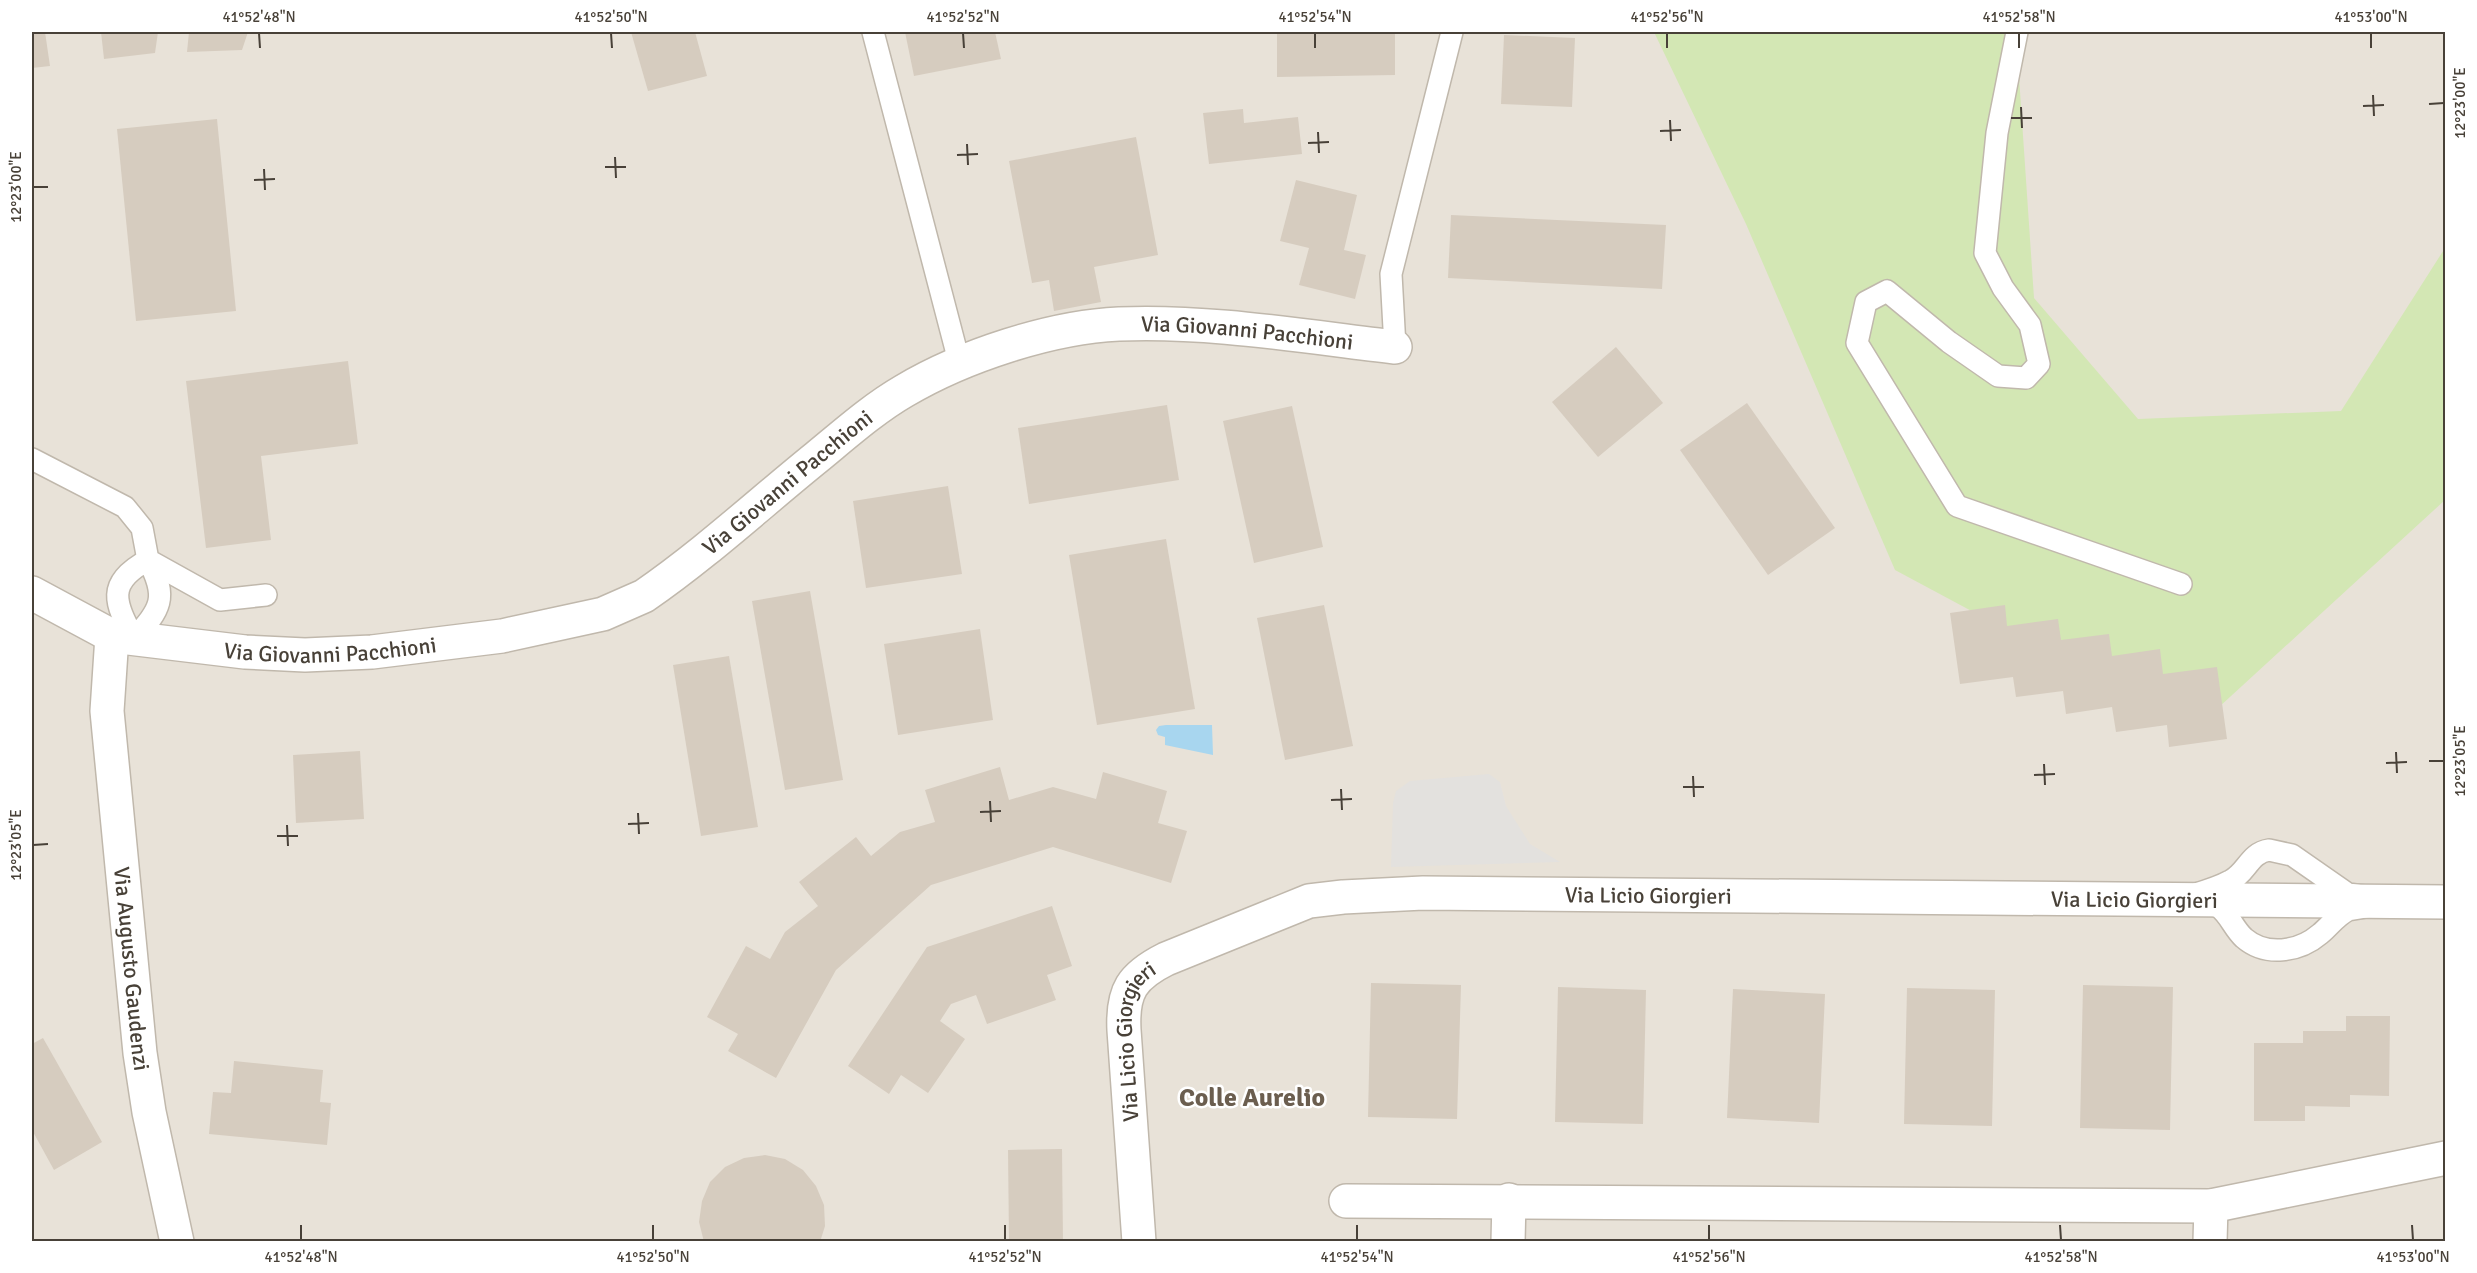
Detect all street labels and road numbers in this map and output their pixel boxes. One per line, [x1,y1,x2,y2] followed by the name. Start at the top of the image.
[1141,310,1355,355] street label: Via Giovanni Pacchioni
[697,404,878,561] street label: Via Giovanni Pacchioni
[222,631,438,669] street label: Via Giovanni Pacchioni
[109,865,156,1073] street label: Via Augusto Gaudenzi
[1565,881,1732,909] street label: Via Licio Giorgieri
[2051,885,2218,913] street label: Via Licio Giorgieri
[1110,955,1160,1123] street label: Via Licio Giorgieri

